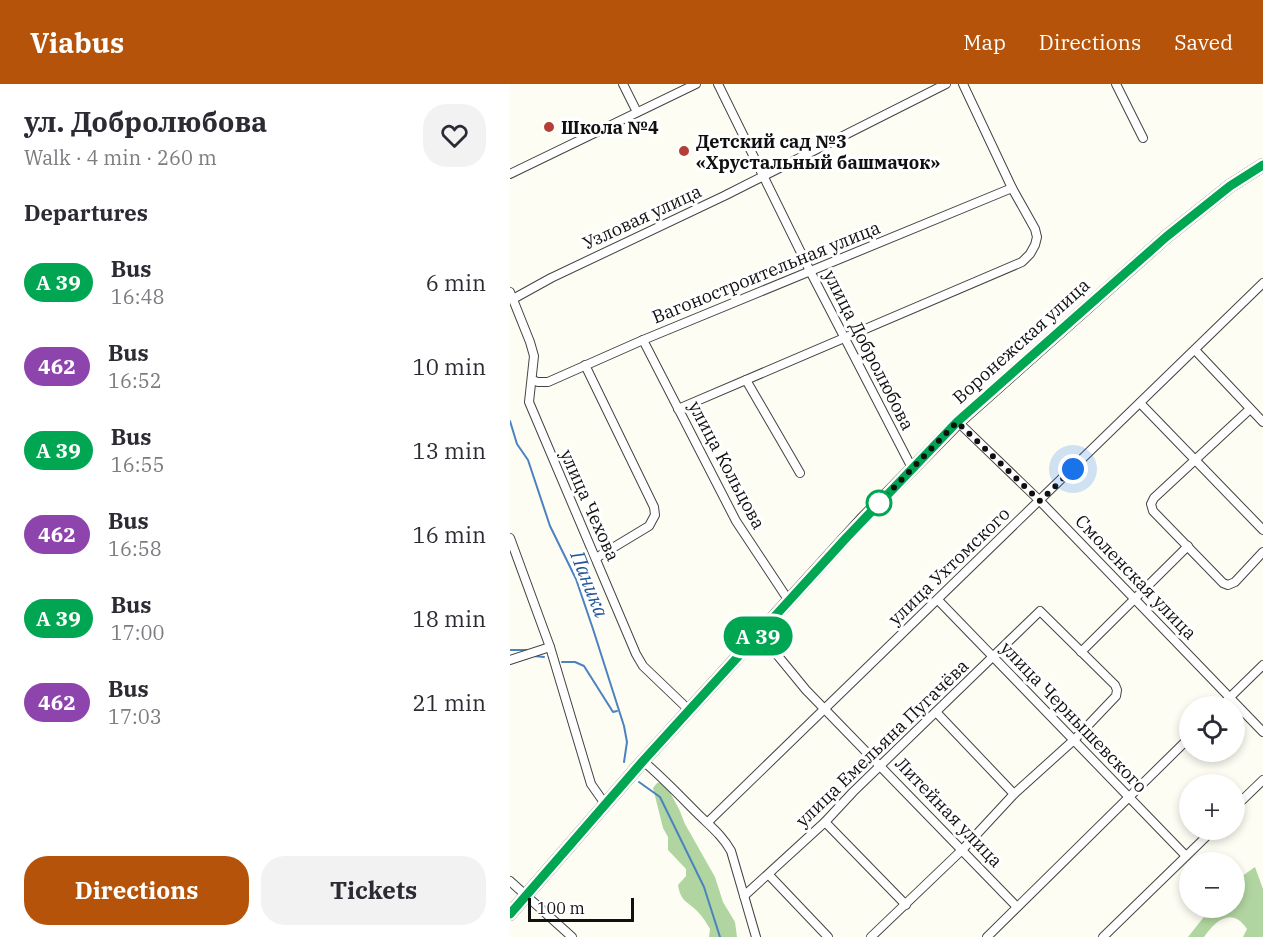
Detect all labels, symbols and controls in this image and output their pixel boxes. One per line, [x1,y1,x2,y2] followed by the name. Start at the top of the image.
[30,24,124,61] text: Viabus
[963,28,1006,56] text: Map
[1039,28,1141,56] text: Directions
[1174,28,1233,56] text: Saved
[24,103,267,140] text: ул. Добролюбова
[423,104,486,167] button: heart
[561,116,659,139] place label: Школа №4
[542,120,556,134] marker: Школа №4
[696,130,940,174] place label: Детский сад №3 «Хрустальный башмачок»
[24,144,217,171] text: Walk · 4 min · 260 m
[677,144,691,158] marker: Детский сад №3 «Хрустальный башмачок»
[579,179,705,255] street label: Узловая улица
[24,198,148,227] text: Departures
[648,216,884,328] street label: Вагоностроительная улица
[111,254,151,283] text: Bus
[819,266,919,434] street label: улица Добролюбова
[36,268,81,296] text: А 39
[426,268,486,297] text: 6 min
[948,273,1094,409] street label: Воронежская улица
[111,283,165,310] text: 16:48
[108,338,149,367] text: Bus
[38,352,76,380] text: 462
[413,352,486,381] text: 10 min
[108,367,162,394] text: 16:52
[684,397,771,533] street label: улица Кольцова
[111,422,151,451] text: Bus
[36,436,81,464] text: А 39
[413,436,486,465] text: 13 min
[555,446,625,565] street label: улица Чехова
[111,451,165,478] text: 16:55
[1058,454,1088,484] your location
[866,490,892,516] unlabelled marker
[883,502,1015,630] street label: улица Ухтомского
[108,506,149,535] text: Bus
[1070,510,1202,645] street label: Смоленская улица
[38,520,76,548] text: 462
[413,520,486,549] text: 16 min
[108,535,162,562] text: 16:58
[564,546,616,622] water label: Паника
[111,590,151,619] text: Bus
[36,604,81,632] text: А 39
[413,604,486,633] text: 18 min
[716,616,800,656] line badge: А 39
[111,619,165,646] text: 17:00
[736,622,780,650] text: А 39
[996,637,1152,797] street label: улица Чернышевского
[791,654,973,832] street label: улица Емельяна Пугачёва
[108,674,149,703] text: Bus
[38,688,76,716] text: 462
[413,688,486,717] text: 21 min
[1179,696,1245,918] map controls
[1179,696,1245,762] button: locate
[108,703,162,730] text: 17:03
[890,752,1008,872] street label: Литейная улица
[1179,774,1245,840] button: +
[1179,852,1245,918] button: −
[24,856,249,925] button: Directions
[261,856,486,925] button: Tickets
[528,895,634,922] scale bar
[537,898,585,918] text: 100 m

